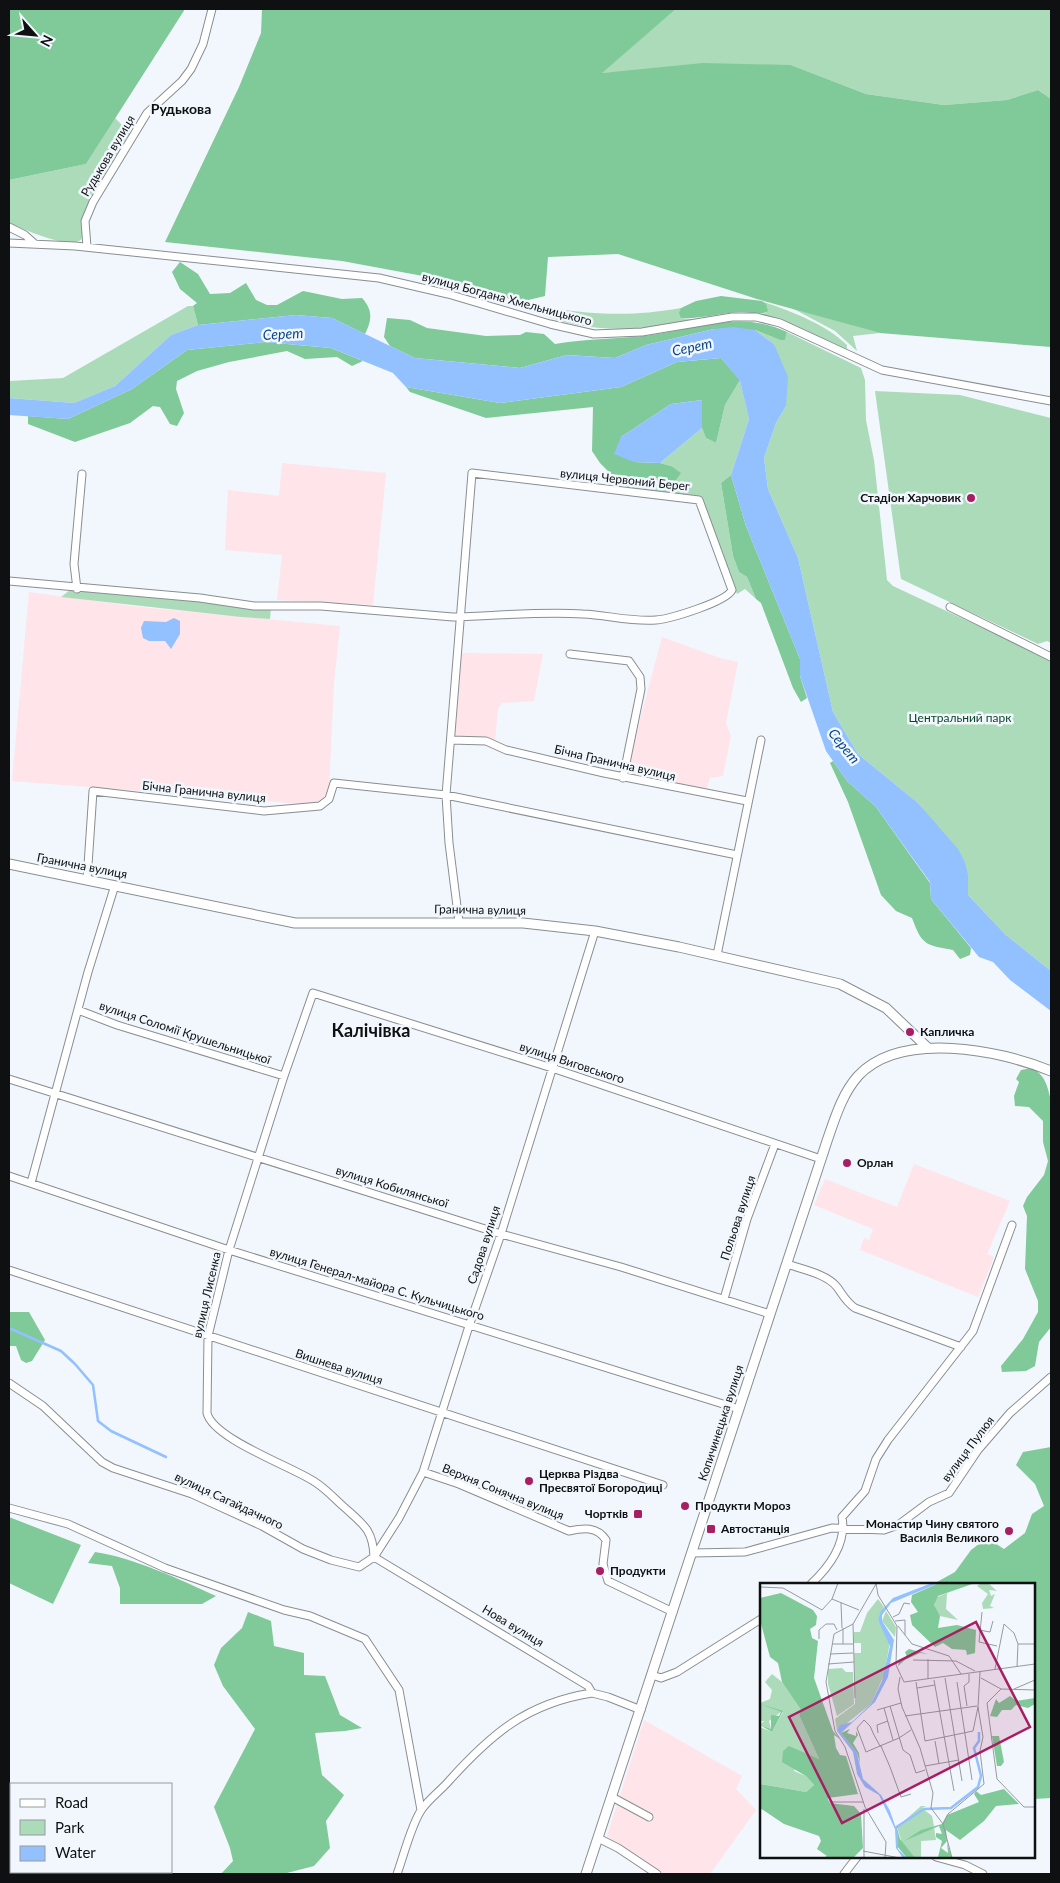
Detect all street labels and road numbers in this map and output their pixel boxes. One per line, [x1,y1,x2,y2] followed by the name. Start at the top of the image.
[77,112,138,199] street label: Рудькова вулиця
[421,269,594,329] street label: вулиця Богдана Хмельницького
[559,465,691,494] street label: вулиця Червоний Берег
[553,741,677,784] street label: Бічна Гранична вулиця
[142,778,267,805] street label: Бічна Гранична вулиця
[36,849,129,882] street label: Гранична вулиця
[434,901,526,918] street label: Гранична вулиця
[98,998,274,1068] street label: вулиця Соломії Крушельницької
[518,1039,627,1087] street label: вулиця Виговського
[334,1162,451,1211] street label: вулиця Кобилянської
[717,1173,758,1262] street label: Польова вулиця
[464,1204,503,1286] street label: Садова вулиця
[268,1244,486,1323] street label: вулиця Генерал-майора С. Кульчицького
[189,1250,224,1339] street label: вулиця Лисенка
[294,1345,385,1388] street label: Вишнева вулиця
[695,1363,746,1483] street label: Копичинецька вулиця
[938,1413,997,1484] street label: вулиця Пулюя
[440,1460,566,1523] street label: Верхня Сонячна вулиця
[173,1469,286,1532] street label: вулиця Сагайдачного
[480,1601,547,1650] street label: Нова вулиця

